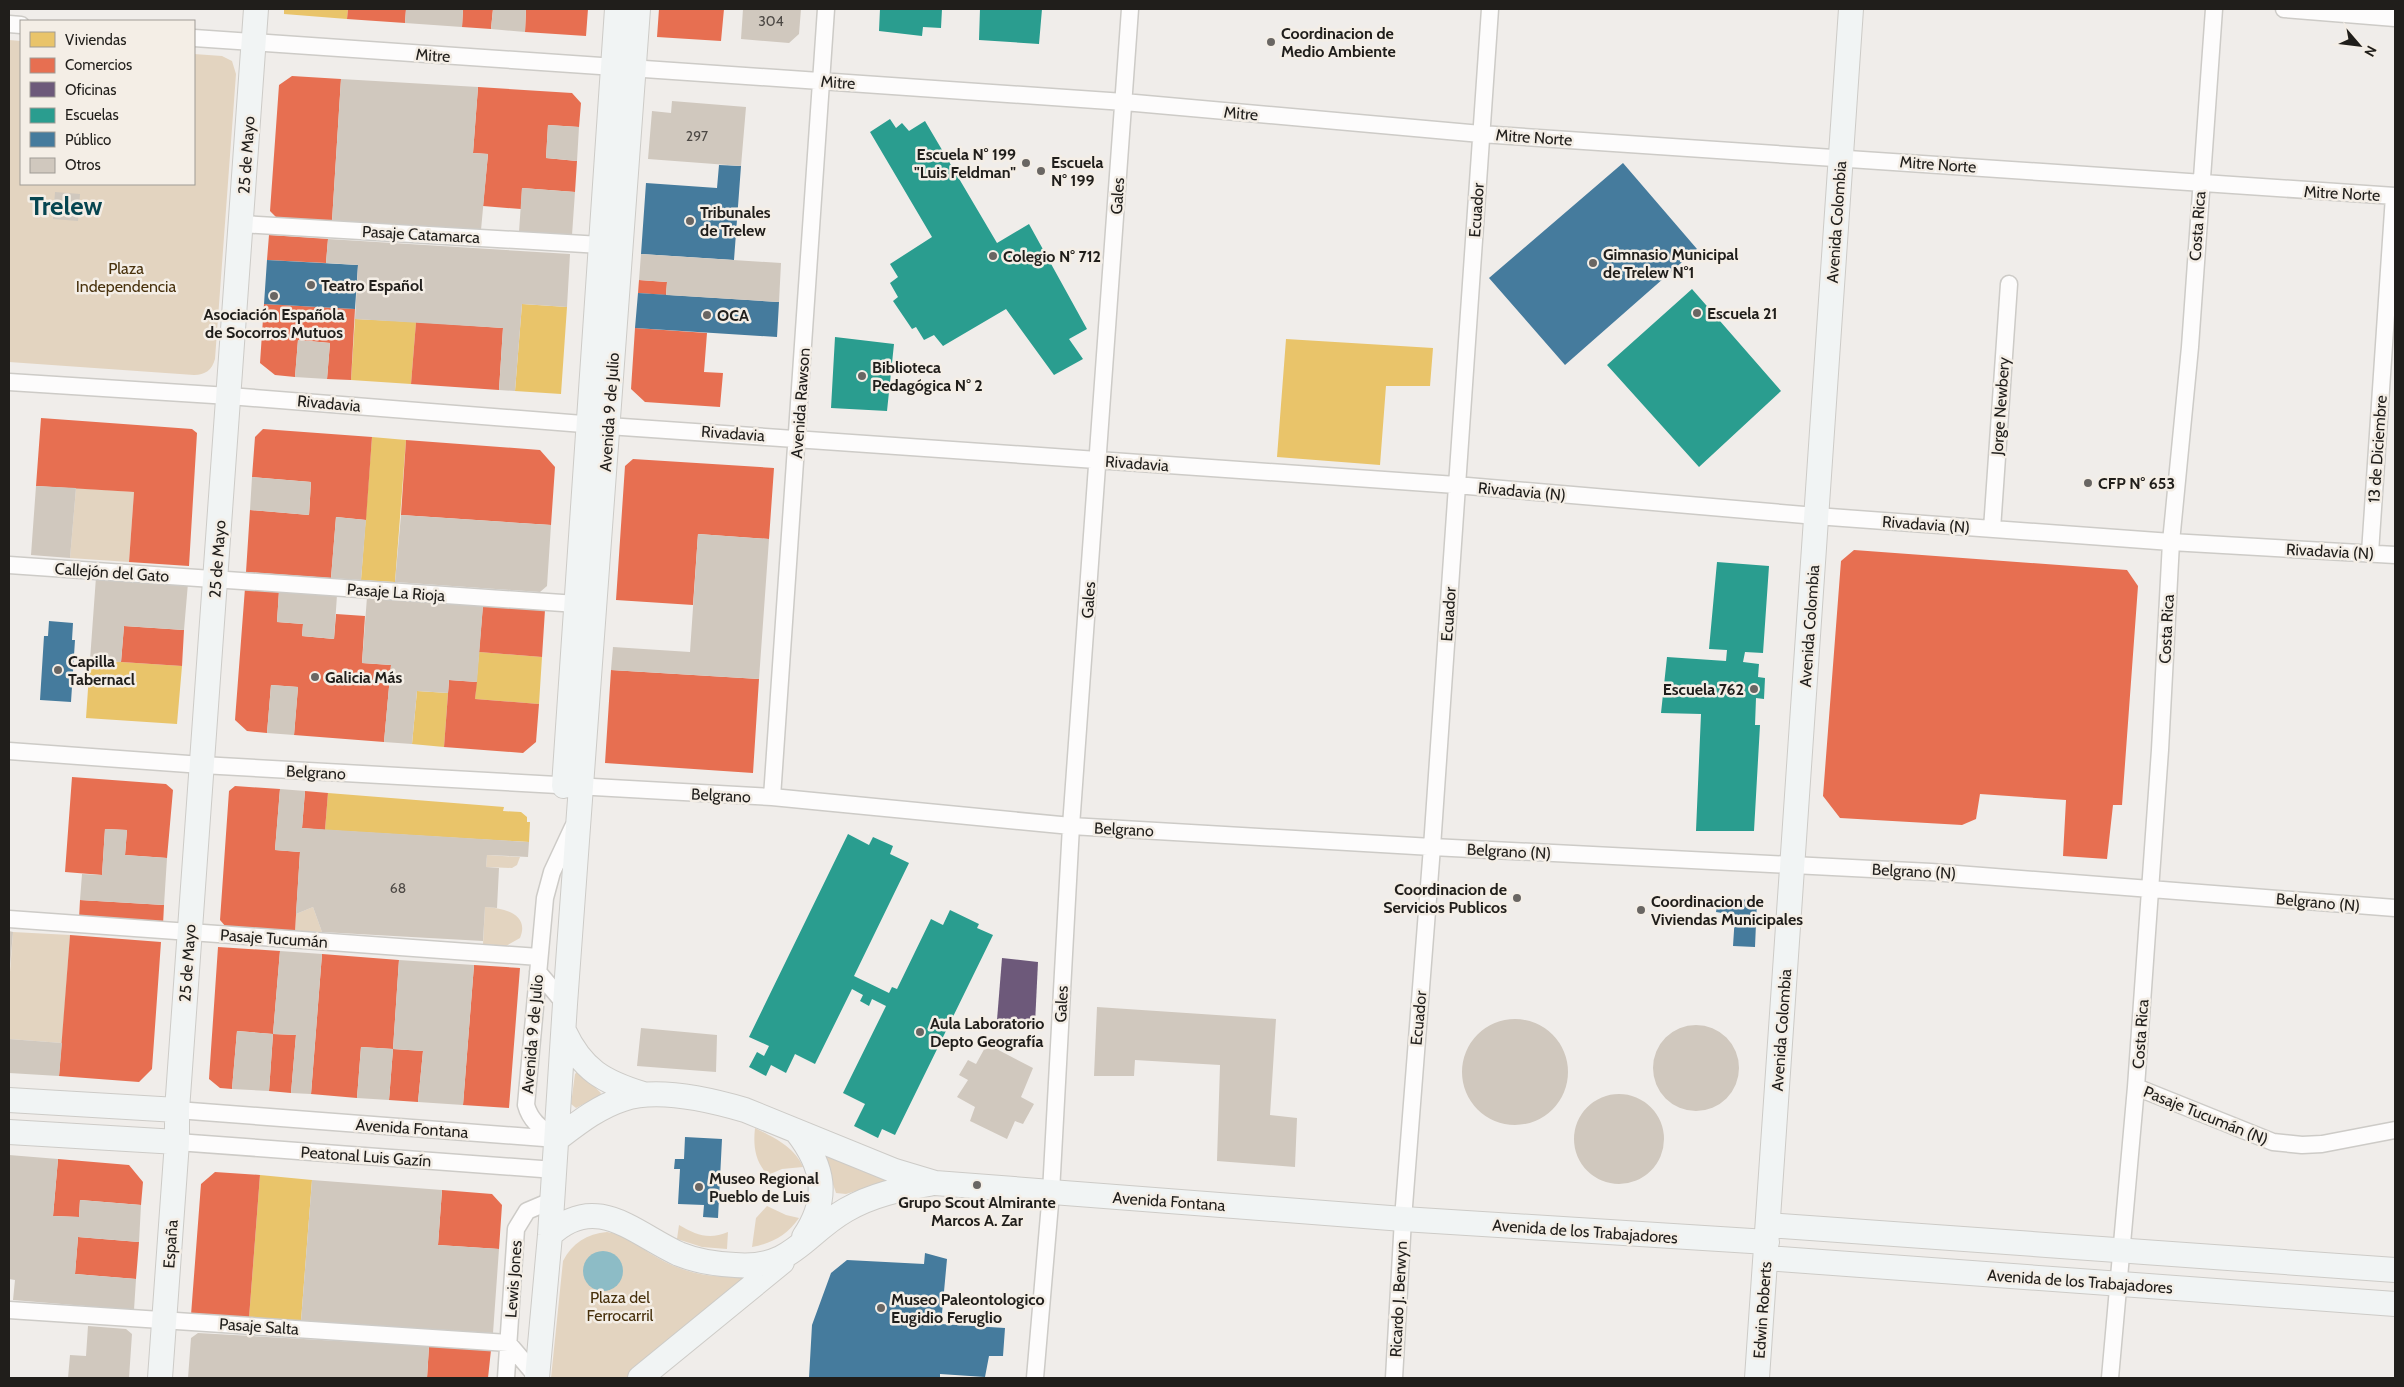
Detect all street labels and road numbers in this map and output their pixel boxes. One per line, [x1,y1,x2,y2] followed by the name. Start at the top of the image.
[415,45,451,66] street label: Mitre
[820,72,856,93] street label: Mitre
[1223,103,1259,124] street label: Mitre
[234,115,259,195] street label: 25 de Mayo
[1495,125,1573,150] street label: Mitre Norte
[1899,152,1977,177] street label: Mitre Norte
[1823,160,1850,284] street label: Avenida Colombia
[1107,177,1128,215] street label: Gales
[1465,181,1488,238] street label: Ecuador
[2303,182,2381,205] street label: Mitre Norte
[2186,190,2209,261] street label: Costa Rica
[362,222,481,247] street label: Pasaje Catamarca
[787,347,814,459] street label: Avenida Rawson
[596,352,623,472] street label: Avenida 9 de Julio
[1988,356,2013,457] street label: Jorge Newbery
[296,391,362,416] street label: Rivadavia
[2364,395,2391,503] street label: 13 de Diciembre
[701,422,766,445] street label: Rivadavia
[1105,452,1170,475] street label: Rivadavia
[1477,478,1567,505] street label: Rivadavia (N)
[1881,512,1971,537] street label: Rivadavia (N)
[205,519,230,599] street label: 25 de Mayo
[2285,540,2374,563] street label: Rivadavia (N)
[54,559,170,586] street label: Callejón del Gato
[1796,564,1823,688] street label: Avenida Colombia
[346,580,446,605] street label: Pasaje La Rioja
[1078,581,1099,619] street label: Gales
[1437,585,1460,642] street label: Ecuador
[2155,593,2178,664] street label: Costa Rica
[286,761,347,784] street label: Belgrano
[691,784,752,807] street label: Belgrano
[1094,818,1155,841] street label: Belgrano
[1466,840,1552,863] street label: Belgrano (N)
[1871,860,1957,883] street label: Belgrano (N)
[2275,889,2361,916] street label: Belgrano (N)
[175,923,200,1003] street label: 25 de Mayo
[219,925,329,952] street label: Pasaje Tucumán
[1768,968,1795,1092] street label: Avenida Colombia
[518,974,547,1094] street label: Avenida 9 de Julio
[1051,985,1072,1023] street label: Gales
[1407,989,1430,1046] street label: Ecuador
[2129,998,2152,1069] street label: Costa Rica
[2141,1082,2271,1149] street label: Pasaje Tucumán (N)
[355,1115,469,1142] street label: Avenida Fontana
[300,1142,432,1171] street label: Peatonal Luis Gazín
[1112,1188,1226,1215] street label: Avenida Fontana
[1492,1216,1679,1247] street label: Avenida de los Trabajadores
[159,1219,182,1269] street label: España
[501,1239,526,1318] street label: Lewis Jones
[1386,1240,1411,1358] street label: Ricardo J. Berwyn
[1750,1260,1775,1359] street label: Edwin Roberts
[1987,1266,2174,1297] street label: Avenida de los Trabajadores
[218,1314,300,1339] street label: Pasaje Salta

